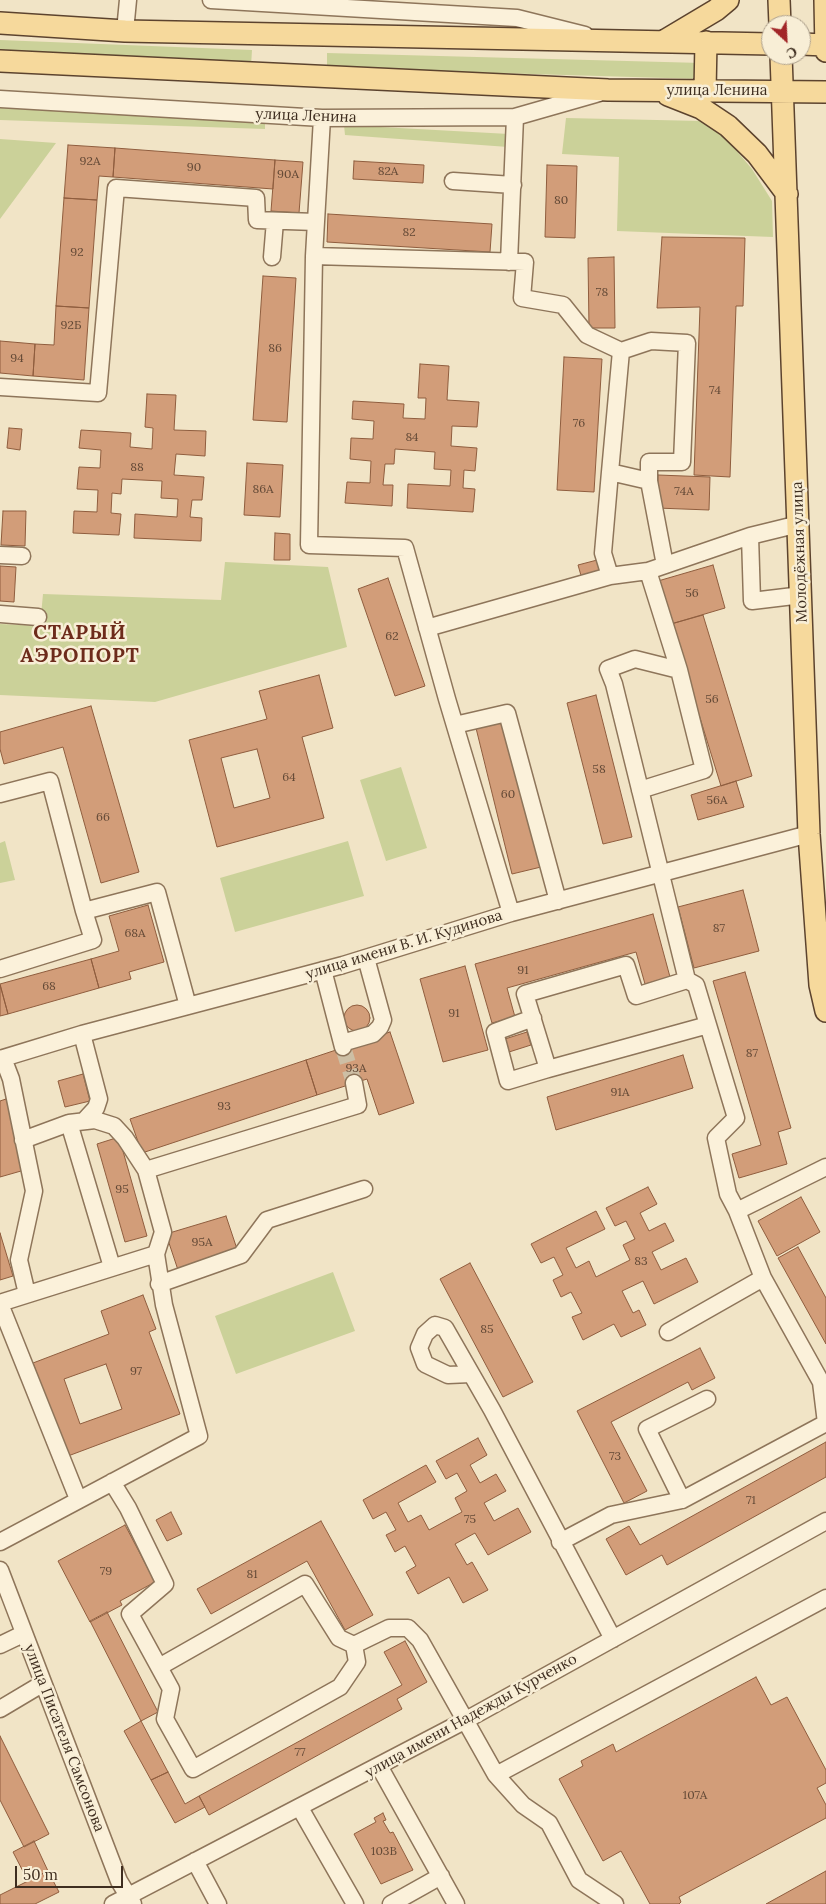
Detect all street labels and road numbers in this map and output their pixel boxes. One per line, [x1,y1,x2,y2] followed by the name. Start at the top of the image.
[666,82,768,100] street label: улица Ленина
[255,105,357,127] street label: улица Ленина
[789,481,811,623] street label: Молодёжная улица
[304,906,504,984] street label: улица имени В. И. Кудинова
[20,1642,108,1834] street label: улица Писателя Самсонова
[362,1650,580,1782] street label: улица имени Надежды Курченко

